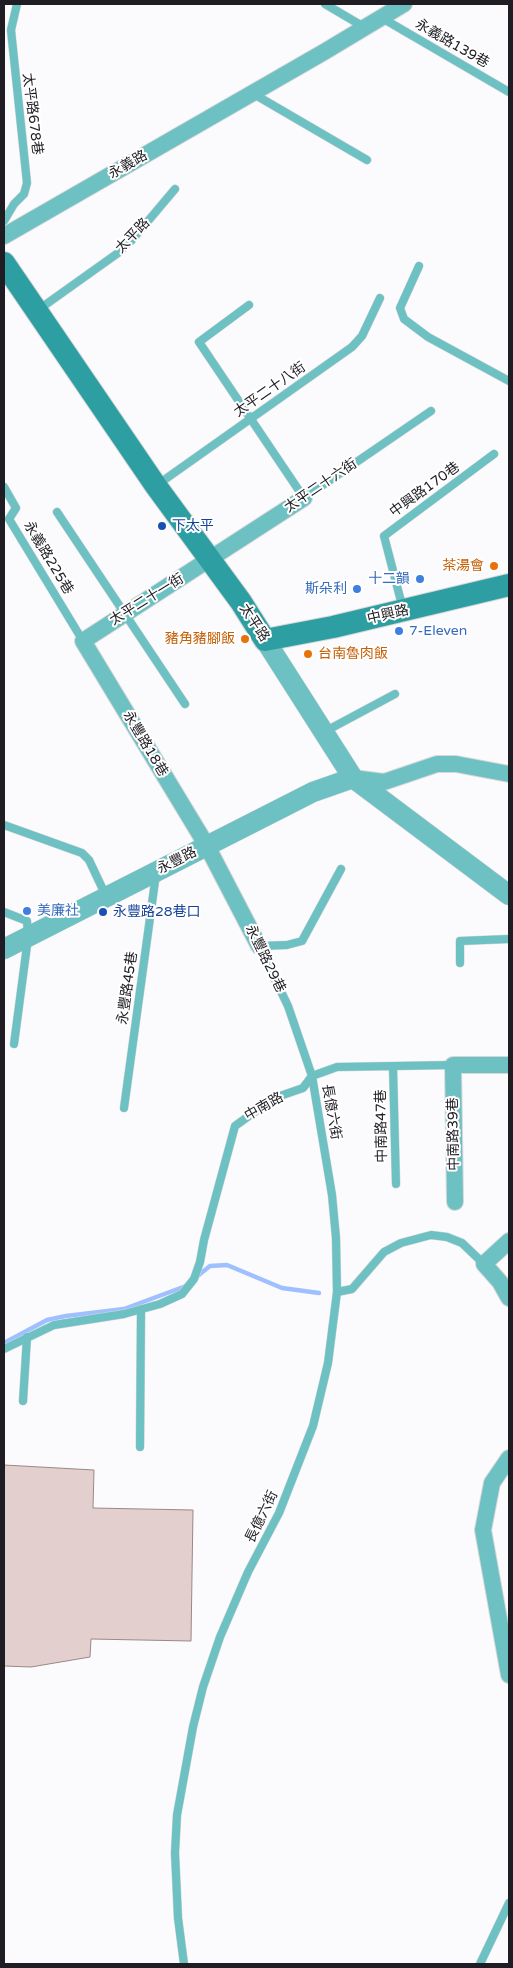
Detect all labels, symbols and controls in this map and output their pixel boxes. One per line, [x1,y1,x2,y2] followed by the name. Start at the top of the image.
[412,16,492,72] street label: 永義路139巷
[19,72,45,156] street label: 太平路678巷
[106,147,150,183] street label: 永義路
[112,215,154,257] street label: 太平路
[231,359,309,421] street label: 太平二十八街
[281,456,361,516] street label: 太平二十六街
[387,459,463,521] street label: 中興路170巷
[20,518,76,598] street label: 永義路225巷
[172,518,214,534] place label: 下太平
[156,520,168,532] marker: 下太平
[442,558,484,574] place label: 茶湯會
[488,560,500,572] marker: 茶湯會
[107,571,187,629] street label: 太平二十一街
[368,571,410,587] place label: 十二韻
[414,573,426,585] marker: 十二韻
[305,581,347,597] place label: 斯朵利
[351,583,363,595] marker: 斯朵利
[236,601,272,645] street label: 太平路
[366,602,410,628] street label: 中興路
[409,623,467,639] place label: 7-Eleven
[393,625,405,637] marker: 7-Eleven
[165,631,235,647] place label: 豬角豬腳飯
[239,633,251,645] marker: 豬角豬腳飯
[318,646,388,662] place label: 台南魯肉飯
[302,648,314,660] marker: 台南魯肉飯
[119,708,171,780] street label: 永豐路18巷
[154,844,200,878] street label: 永豐路
[37,903,79,919] place label: 美廉社
[113,904,201,920] place label: 永豐路28巷口
[21,905,33,917] marker: 美廉社
[97,906,109,918] marker: 永豐路28巷口
[241,922,289,996] street label: 永豐路29巷
[115,950,141,1026] street label: 永豐路45巷
[318,1083,344,1141] street label: 長億六街
[242,1089,286,1125] street label: 中南路
[373,1089,391,1163] street label: 中南路47巷
[445,1097,463,1171] street label: 中南路39巷
[242,1488,282,1546] street label: 長億六街

